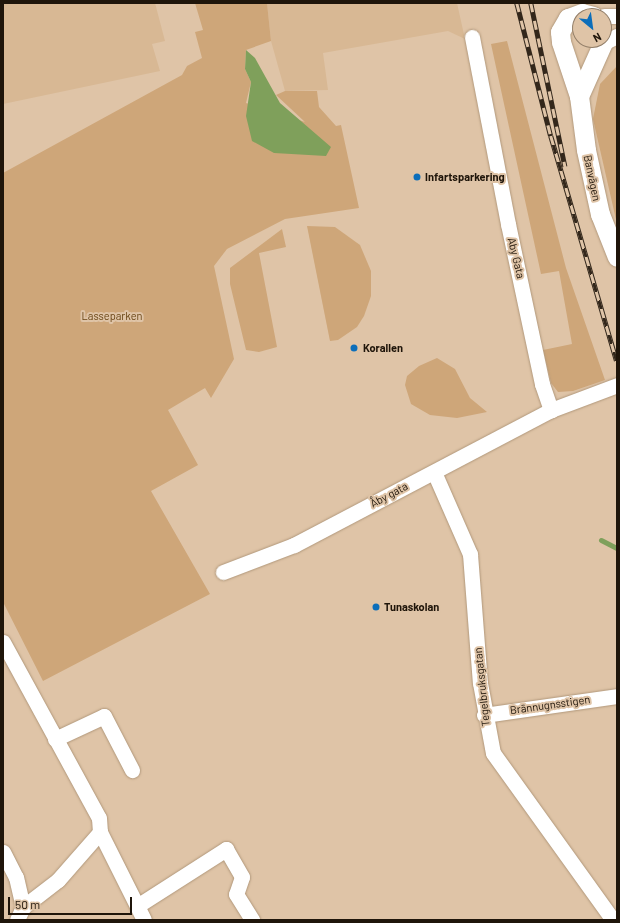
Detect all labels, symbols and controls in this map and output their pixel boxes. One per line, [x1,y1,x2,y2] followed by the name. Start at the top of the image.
[572,8,612,48] north arrow
[591,31,604,46] text: N
[581,154,603,202] street label: Banvägen
[425,170,505,184] place label: Infartsparkering
[412,172,422,182] marker: Infartsparkering
[505,236,527,280] street label: Aby Gata
[82,309,142,323] park label: Lasseparken
[363,341,403,355] place label: Korallen
[348,342,360,354] marker: Korallen
[368,480,410,510] street label: Åby gata
[384,600,439,614] place label: Tunaskolan
[371,602,381,612] marker: Tunaskolan
[471,647,493,727] street label: Tegelbruksgatan
[509,693,591,717] street label: Brännugnsstigen
[10,889,134,915] scale bar
[15,897,40,911] text: 50 m

